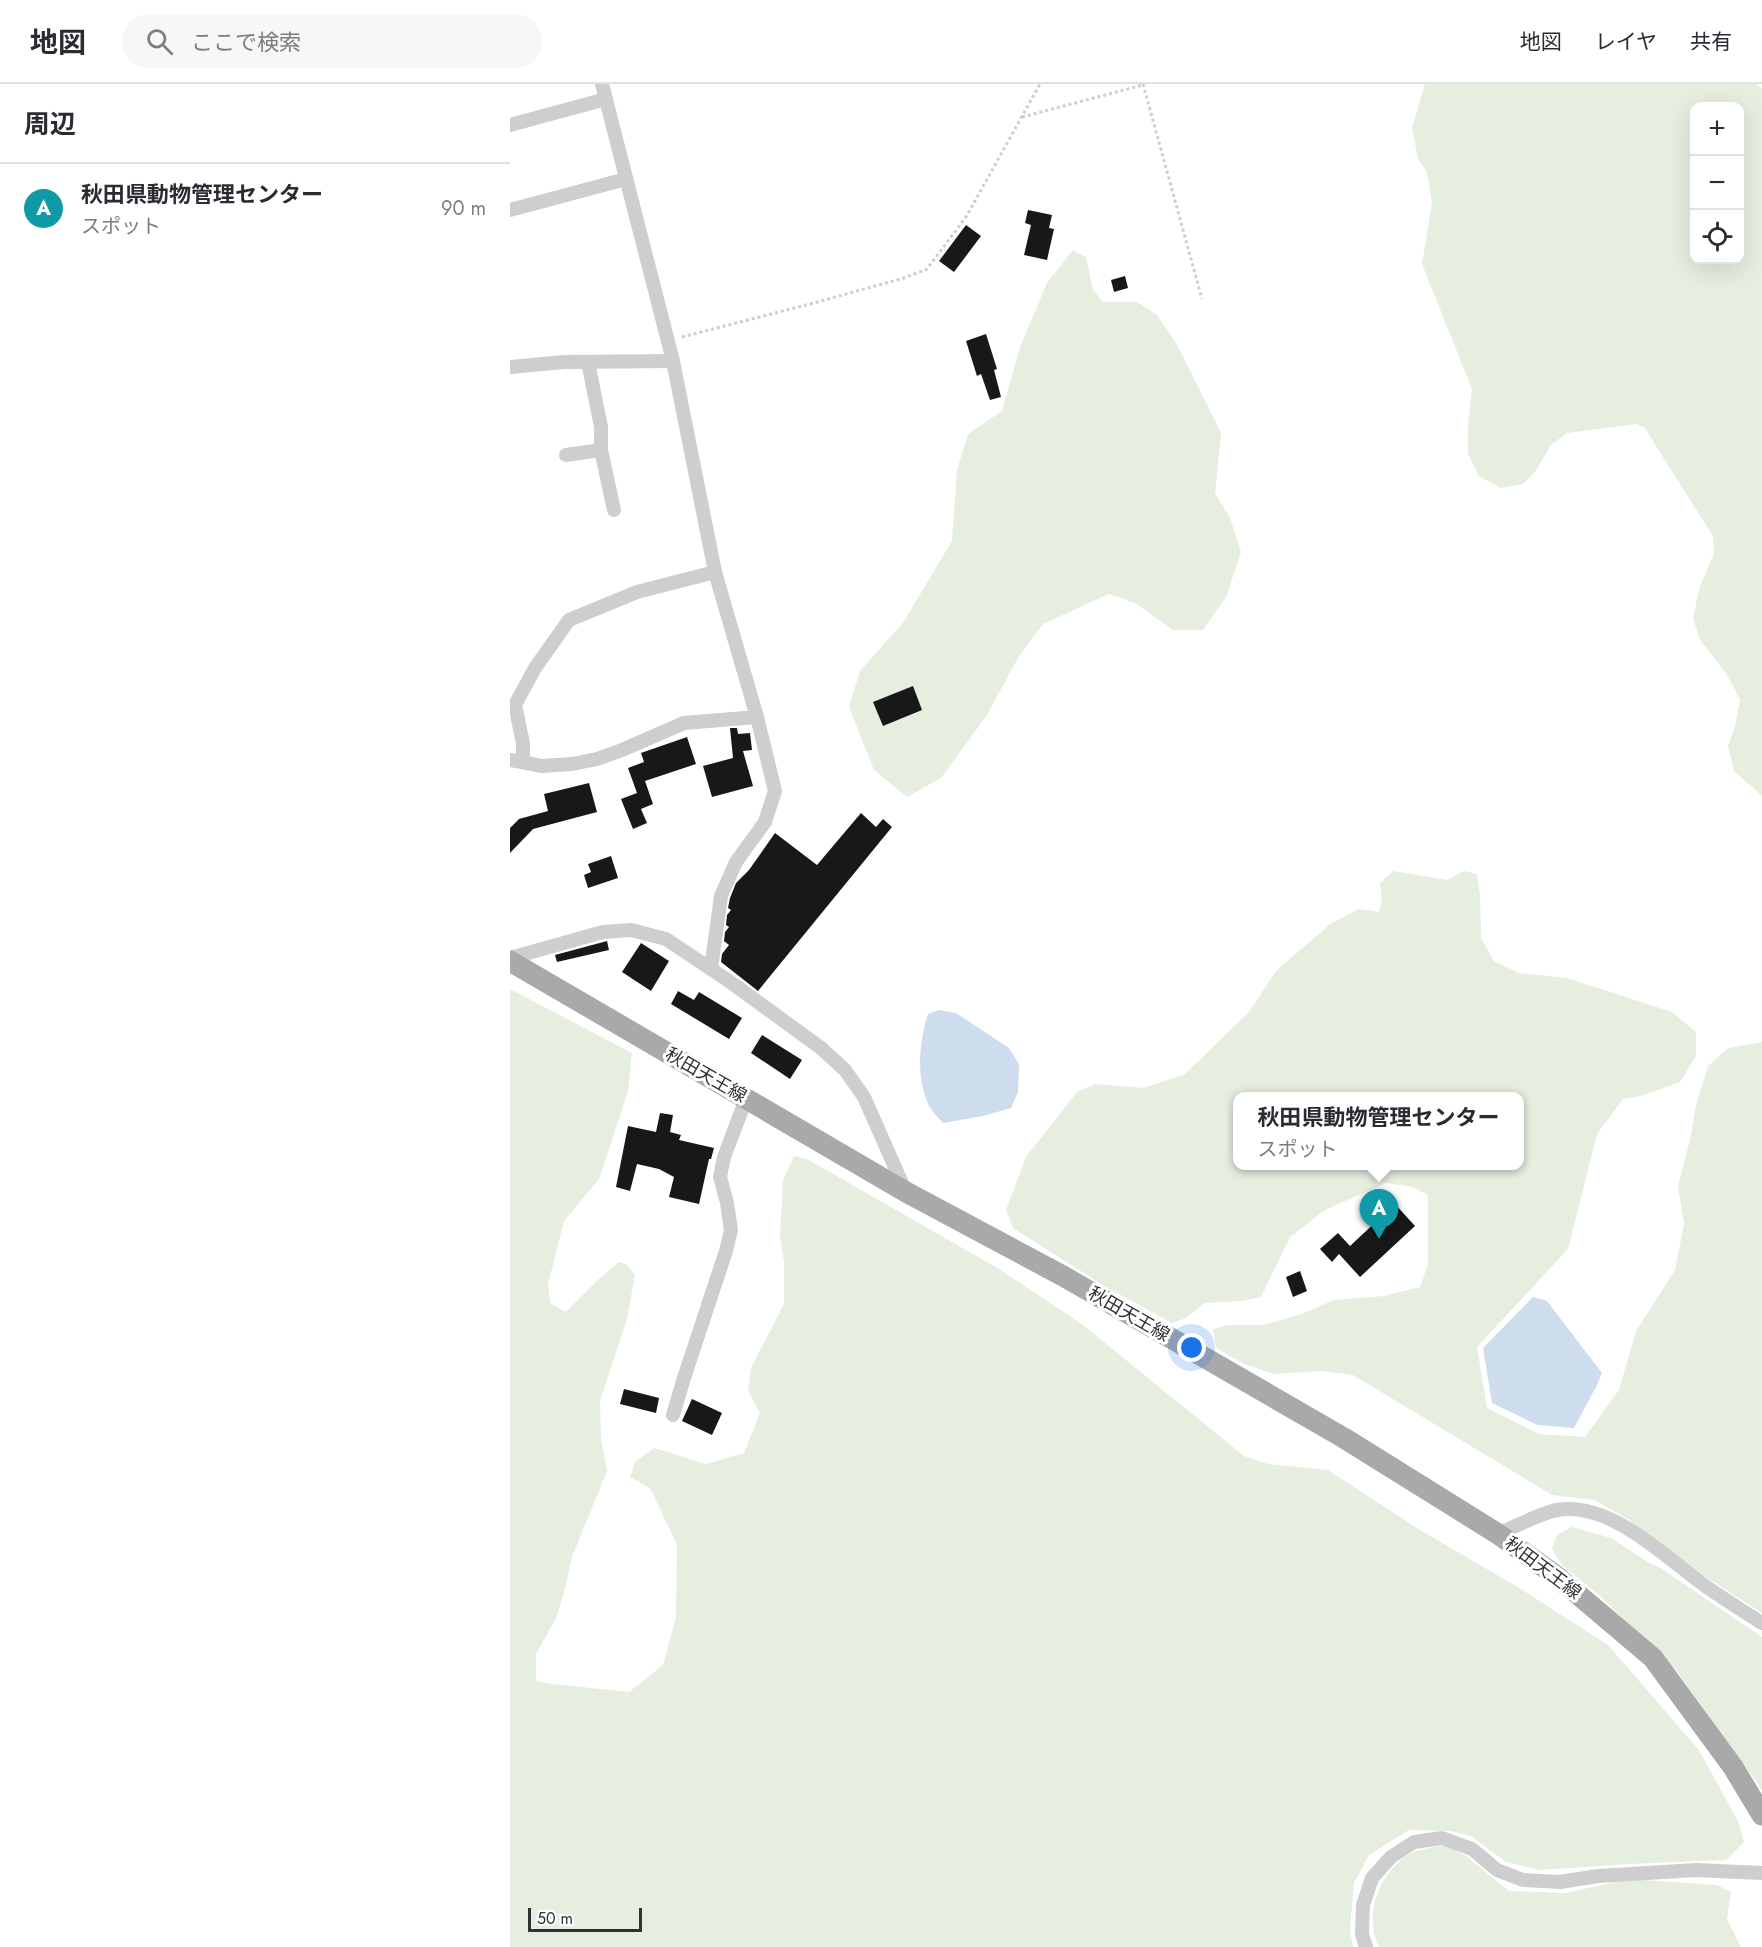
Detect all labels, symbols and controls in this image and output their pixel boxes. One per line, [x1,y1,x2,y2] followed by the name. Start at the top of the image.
[122,14,542,68] search box
[30,22,86,63] text: 地図
[143,25,176,58] icon: search
[191,26,301,58] text: ここで検索
[1520,27,1562,57] text: 地図
[1595,27,1657,57] text: レイヤ
[1690,27,1732,57] text: 共有
[1690,102,1744,264] map controls
[1690,102,1744,156] button: +
[24,105,76,143] text: 周辺
[1690,156,1744,210] button: −
[81,178,323,210] text: 秋田県動物管理センター
[36,194,51,223] text: A
[441,194,486,223] text: 90 m
[1690,210,1744,264] button: locate
[81,212,161,241] text: スポット
[661,1041,751,1109] street label: 秋田天王線
[1233,1092,1524,1170] popup
[1257,1101,1500,1133] text: 秋田県動物管理センター
[1257,1135,1337,1164] text: スポット
[1360,1190,1398,1239] pin: A
[1084,1280,1174,1348] street label: 秋田天王線
[1177,1333,1206,1362] your location
[1499,1531,1587,1605] street label: 秋田天王線
[528,1905,642,1932] scale bar
[537,1907,573,1930] text: 50 m

